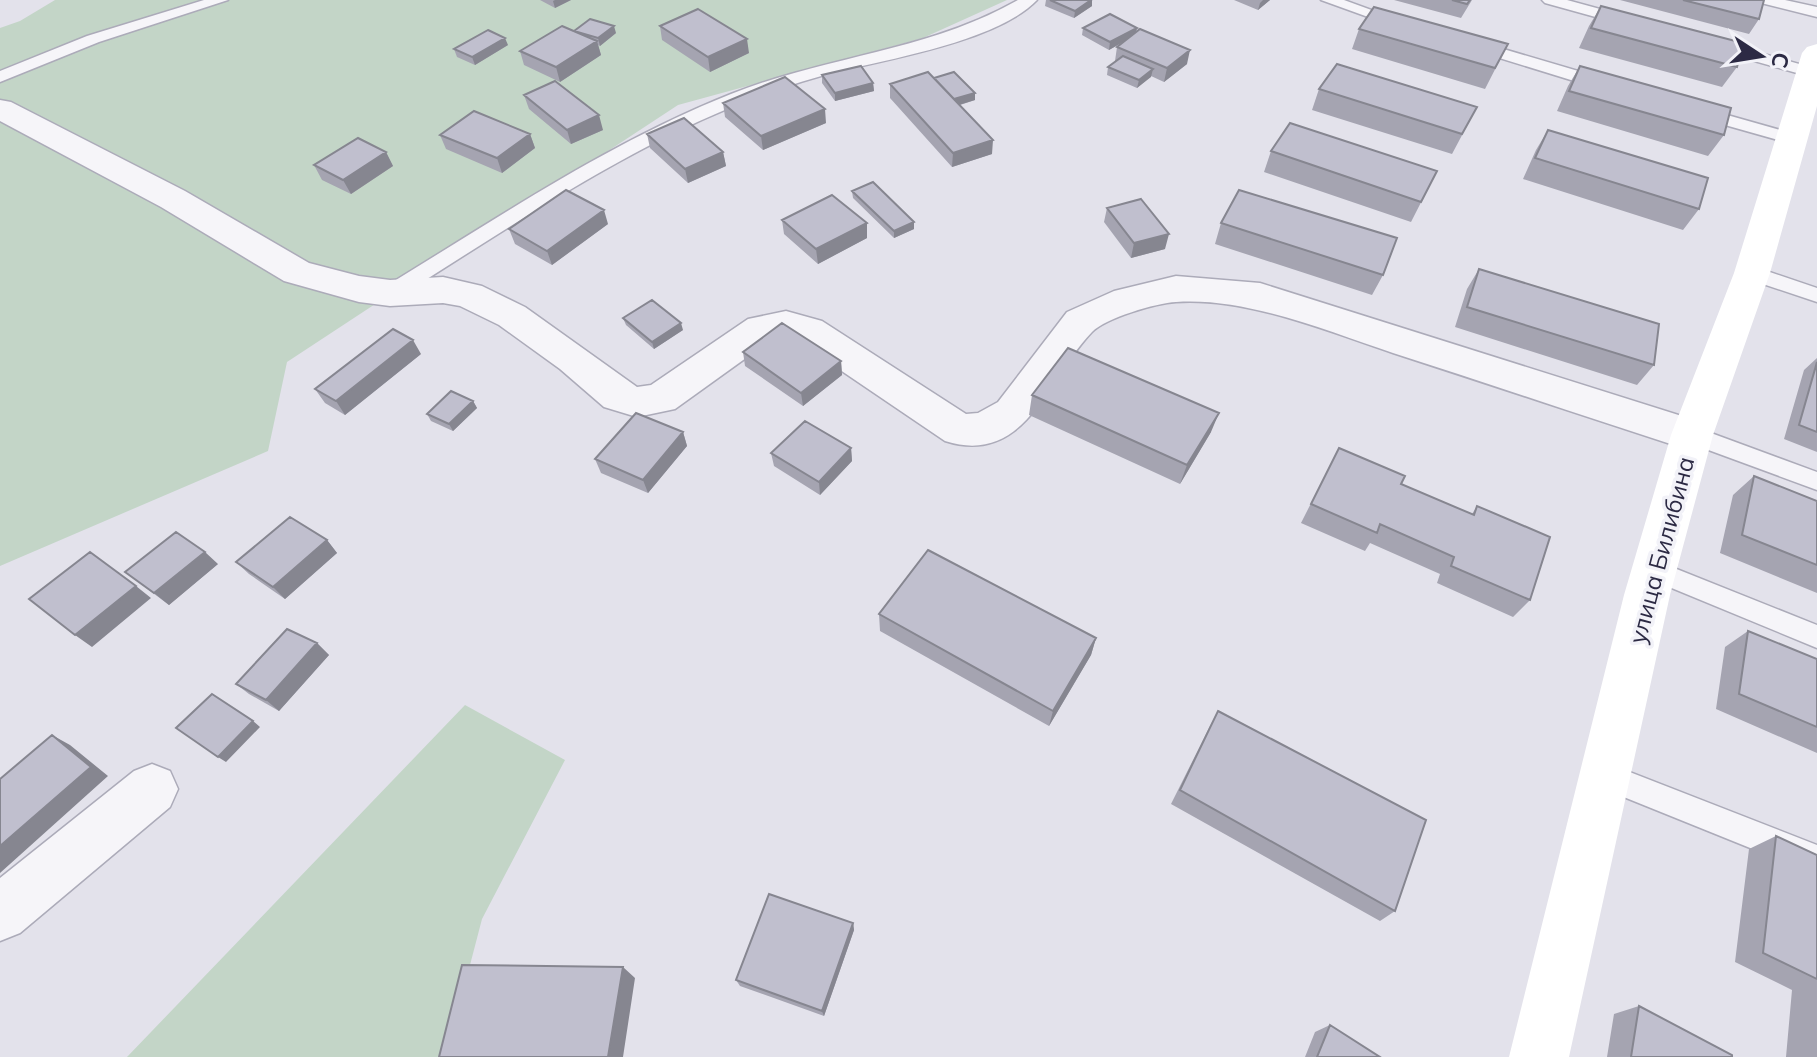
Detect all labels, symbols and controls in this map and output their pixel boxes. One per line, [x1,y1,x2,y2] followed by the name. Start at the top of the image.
[1721,16,1801,96] north arrow
[1765,50,1796,70] text: С
[1622,453,1700,647] street label: улица Билибина

